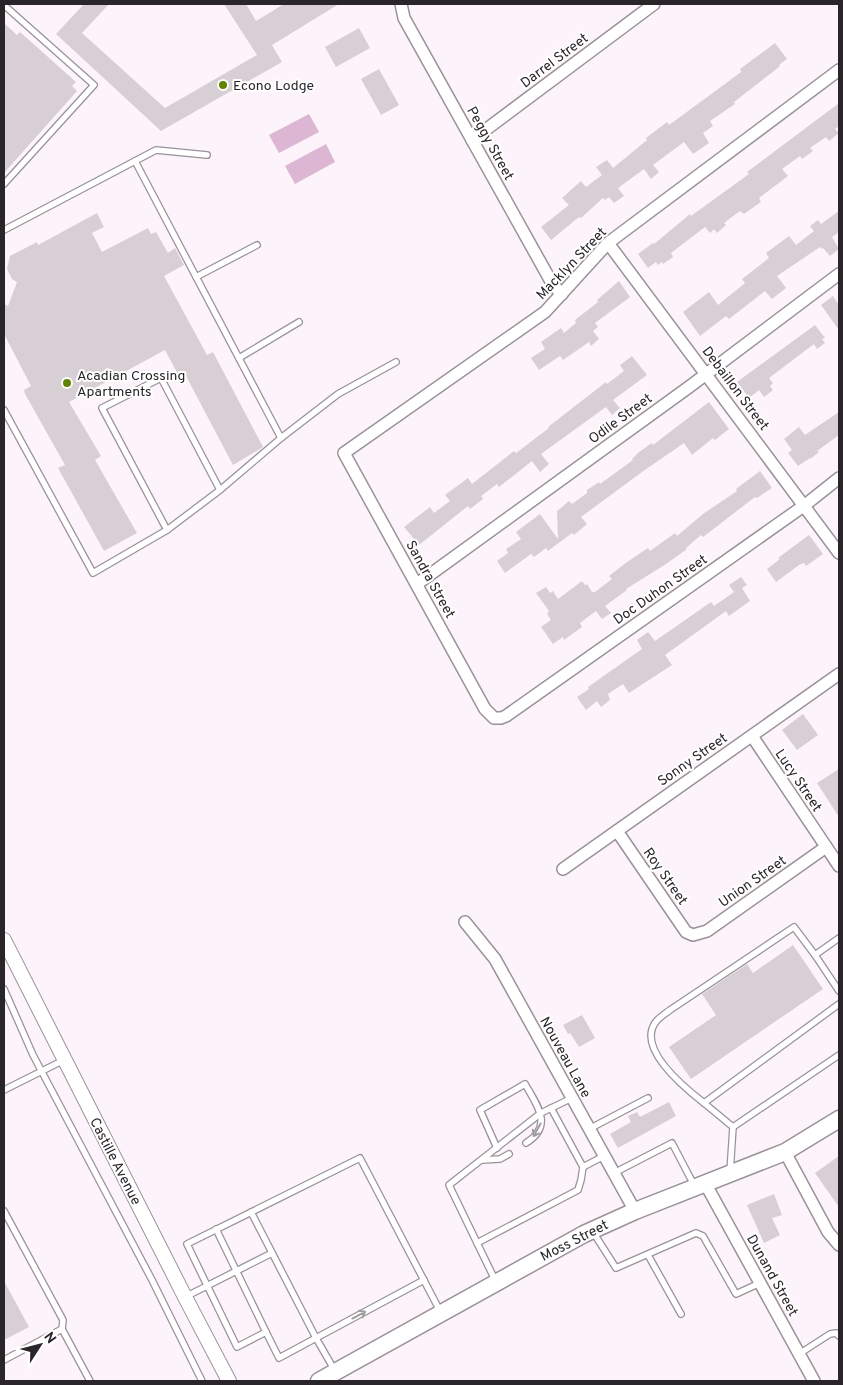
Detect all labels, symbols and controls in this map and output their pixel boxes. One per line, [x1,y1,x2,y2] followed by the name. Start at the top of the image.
[518,30,592,92] street label: Darrel Street
[233,78,314,95] place label: Econo Lodge
[217,79,229,91] marker: Econo Lodge
[462,104,517,184] street label: Peggy Street
[533,224,611,304] street label: Macklyn Street
[698,344,772,434] street label: Debaillon Street
[77,368,185,401] place label: Acadian Crossing Apartments
[61,377,73,389] marker: Acadian Crossing Apartments
[586,390,656,448] street label: Odile Street
[401,538,458,622] street label: Sandra Street
[611,552,711,629] street label: Doc Duhon Street
[655,730,731,790] street label: Sonny Street
[771,746,825,815] street label: Lucy Street
[639,845,691,909] street label: Roy Street
[716,853,790,912] street label: Union Street
[535,1014,594,1101] street label: Nouveau Lane
[85,1115,144,1208] street label: Castille Avenue
[532,1122,542,1137] one-way arrow
[538,1217,611,1266] street label: Moss Street
[742,1232,801,1320] street label: Dunand Street
[352,1310,367,1320] one-way arrow
[15,1320,65,1370] north arrow
[39,1329,59,1347] text: N

